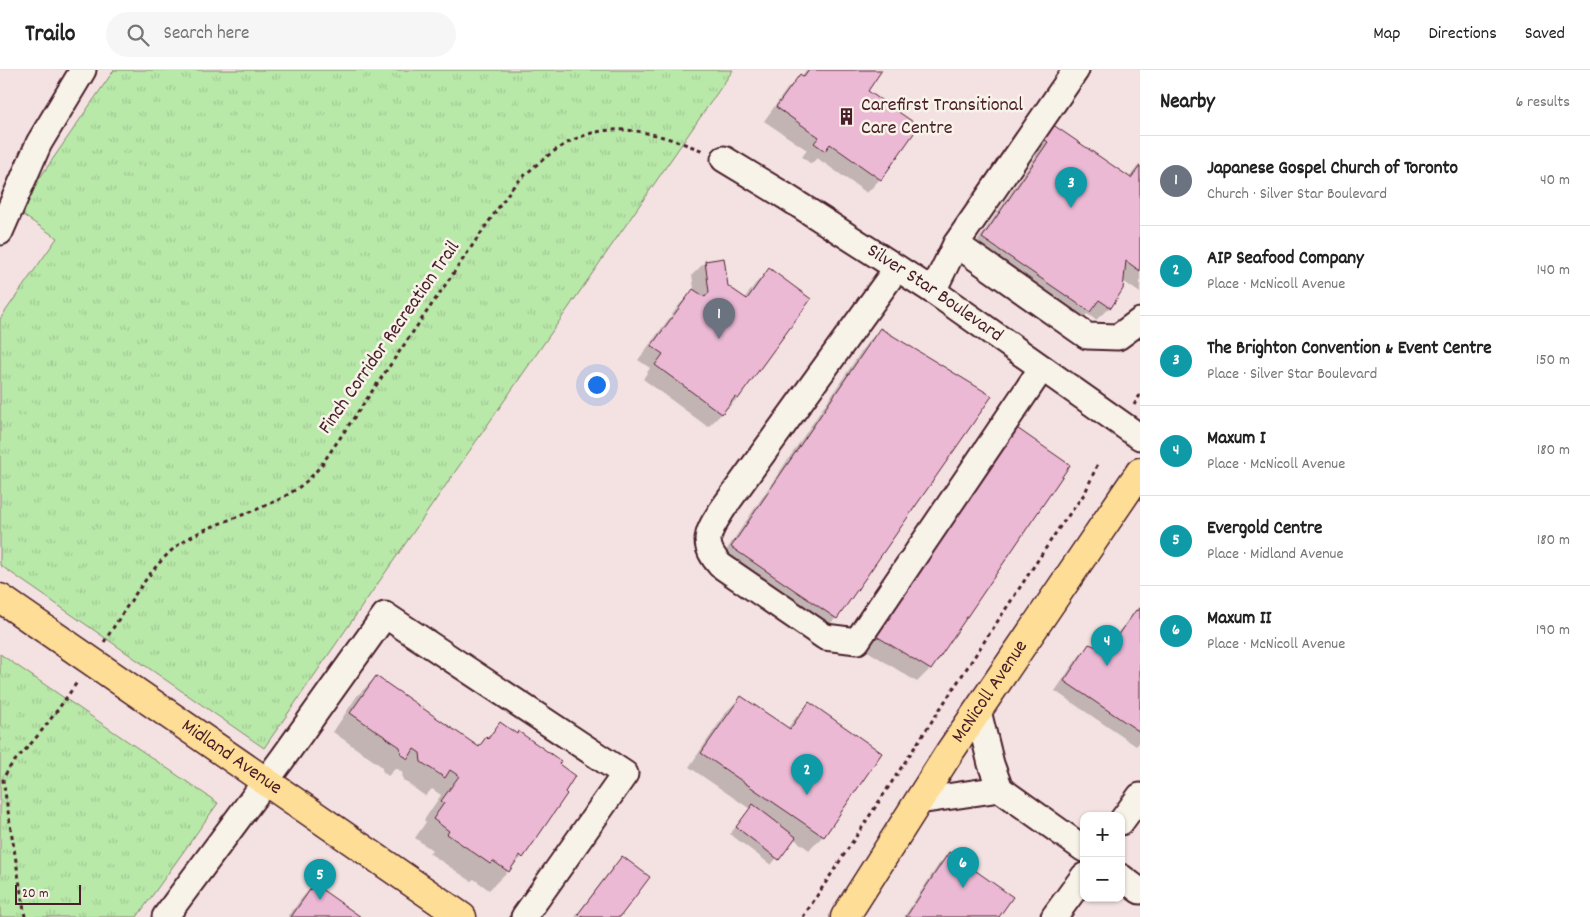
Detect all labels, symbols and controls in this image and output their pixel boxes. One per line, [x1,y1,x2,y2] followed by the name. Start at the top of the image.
[106,12,456,57] search box
[25,18,76,52] text: Trailo
[124,21,152,49] icon: search
[164,21,249,48] text: Search here
[1373,22,1400,47] text: Map
[1428,22,1497,47] text: Directions
[1525,22,1565,47] text: Saved
[1160,88,1215,118] text: Nearby
[1515,91,1570,114] text: 6 results
[861,92,1023,143] place label: Carefirst Transitional Care Centre
[837,107,857,127] building icon: Carefirst Transitional Care Centre
[1207,156,1458,183] text: Japanese Gospel Church of Toronto
[1055,167,1087,208] pin: 3
[1174,169,1178,192] text: 1
[1540,169,1570,192] text: 40 m
[1207,183,1387,206] text: Church · Silver Star Boulevard
[312,235,468,440] street label: Finch Corridor Recreation Trail
[861,238,1008,350] street label: Silver Star Boulevard
[1207,246,1364,273] text: AIP Seafood Company
[1173,259,1180,282] text: 2
[1536,259,1570,282] text: 140 m
[1207,273,1345,296] text: Place · McNicoll Avenue
[703,298,735,339] pin: 1
[1207,336,1492,363] text: The Brighton Convention & Event Centre
[1172,349,1180,372] text: 3
[1536,349,1570,372] text: 150 m
[1207,363,1377,386] text: Place · Silver Star Boulevard
[584,372,610,398] your location
[1207,426,1266,453] text: Maxum I
[1173,439,1179,462] text: 4
[1537,439,1570,462] text: 180 m
[1207,453,1345,476] text: Place · McNicoll Avenue
[1207,516,1322,543] text: Evergold Centre
[1172,529,1180,552] text: 5
[1537,529,1570,552] text: 180 m
[1207,543,1344,566] text: Place · Midland Avenue
[1207,606,1271,633] text: Maxum II
[1172,619,1180,642] text: 6
[1536,619,1570,642] text: 190 m
[1091,625,1123,666] pin: 4
[1207,633,1345,656] text: Place · McNicoll Avenue
[945,635,1036,749] street label: McNicoll Avenue
[175,713,287,803] street label: Midland Avenue
[791,754,823,795] pin: 2
[1080,812,1125,902] map controls
[1080,812,1125,857] button: +
[947,847,979,888] pin: 6
[1080,857,1125,902] button: −
[304,859,336,900] pin: 5
[15,882,81,905] scale bar
[22,884,49,904] text: 20 m

